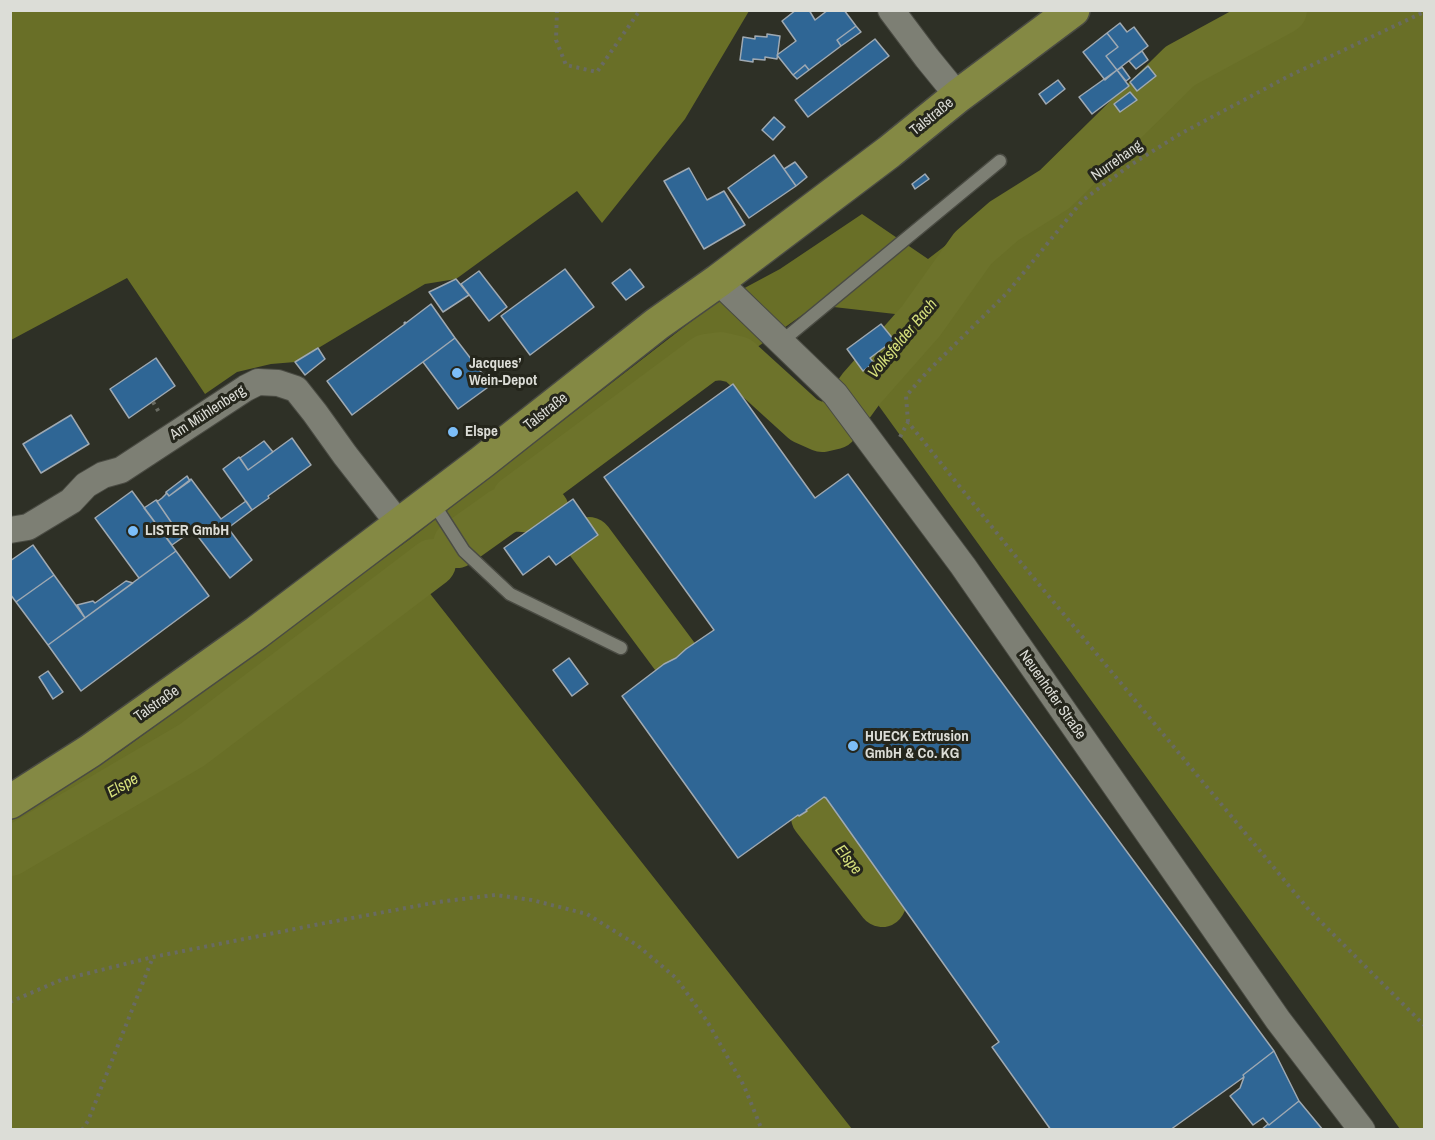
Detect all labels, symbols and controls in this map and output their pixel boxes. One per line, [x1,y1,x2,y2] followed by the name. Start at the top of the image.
[907,94,957,140] street label: Talstraße
[1088,137,1146,185] street label: Nurrehang
[864,295,942,383] water label: Volksfelder Bach
[469,355,537,390] place label: Jacques’ Wein-Depot
[450,366,464,380] marker: Jacques’ Wein-Depot
[167,382,249,444] street label: Am Mühlenberg
[520,389,572,435] street label: Talstraße
[465,423,498,441] place label: Elspe
[446,425,460,439] marker: Elspe
[145,522,229,540] place label: LISTER GmbH
[126,524,140,538] marker: LISTER GmbH
[1015,647,1089,743] street label: Neuenhofer Straße
[131,682,183,726] street label: Talstraße
[865,728,969,763] place label: HUECK Extrusion GmbH & Co. KG
[846,739,860,753] marker: HUECK Extrusion GmbH & Co. KG
[104,769,142,803] water label: Elspe
[830,841,866,879] water label: Elspe

